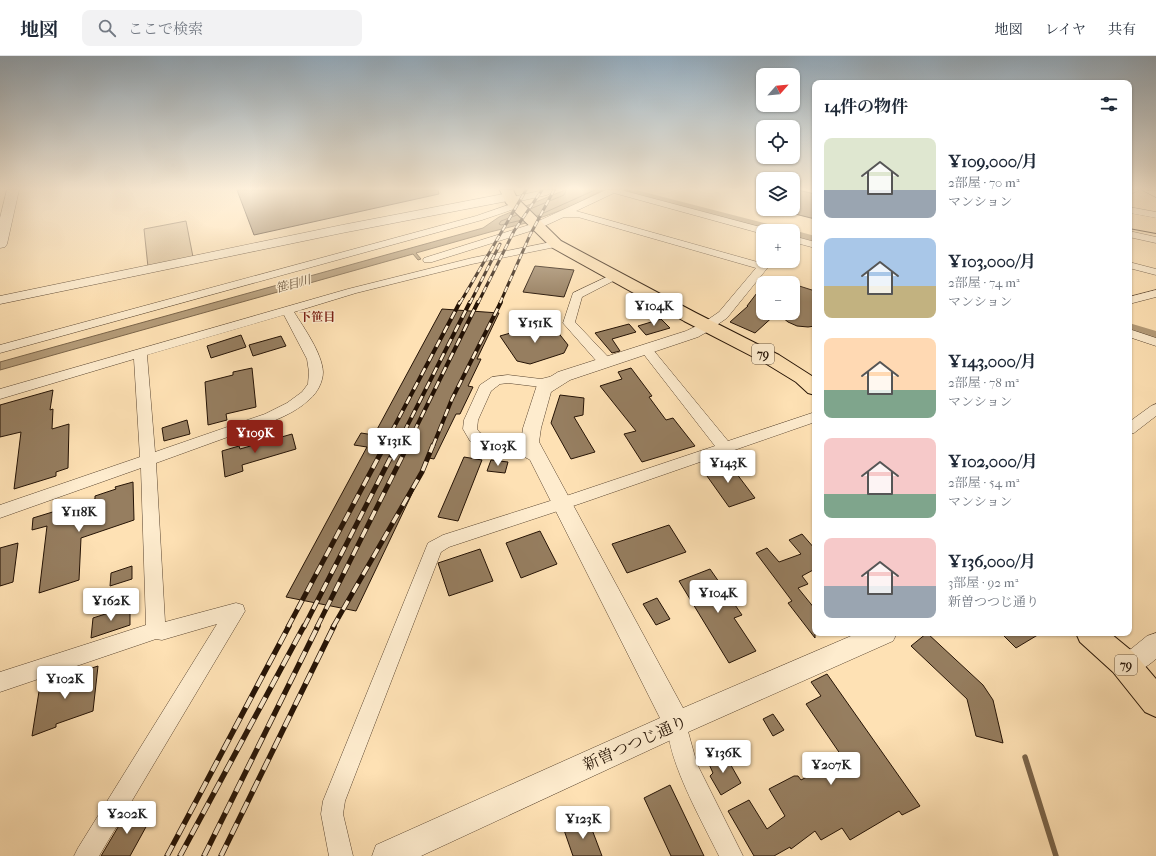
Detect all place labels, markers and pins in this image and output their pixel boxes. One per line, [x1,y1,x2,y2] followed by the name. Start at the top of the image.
[626,293,682,327] pin: ¥104K
[507,310,563,344] pin: ¥151K
[227,420,283,454] pin: ¥109K
[366,428,422,462] pin: ¥131K
[470,433,526,467] pin: ¥103K
[700,450,756,484] pin: ¥143K
[51,499,107,533] pin: ¥118K
[690,580,746,614] pin: ¥104K
[83,588,139,622] pin: ¥162K
[37,666,93,700] pin: ¥102K
[695,740,751,774] pin: ¥136K
[803,752,859,786] pin: ¥207K
[99,801,155,835] pin: ¥202K
[555,806,611,840] pin: ¥123K

